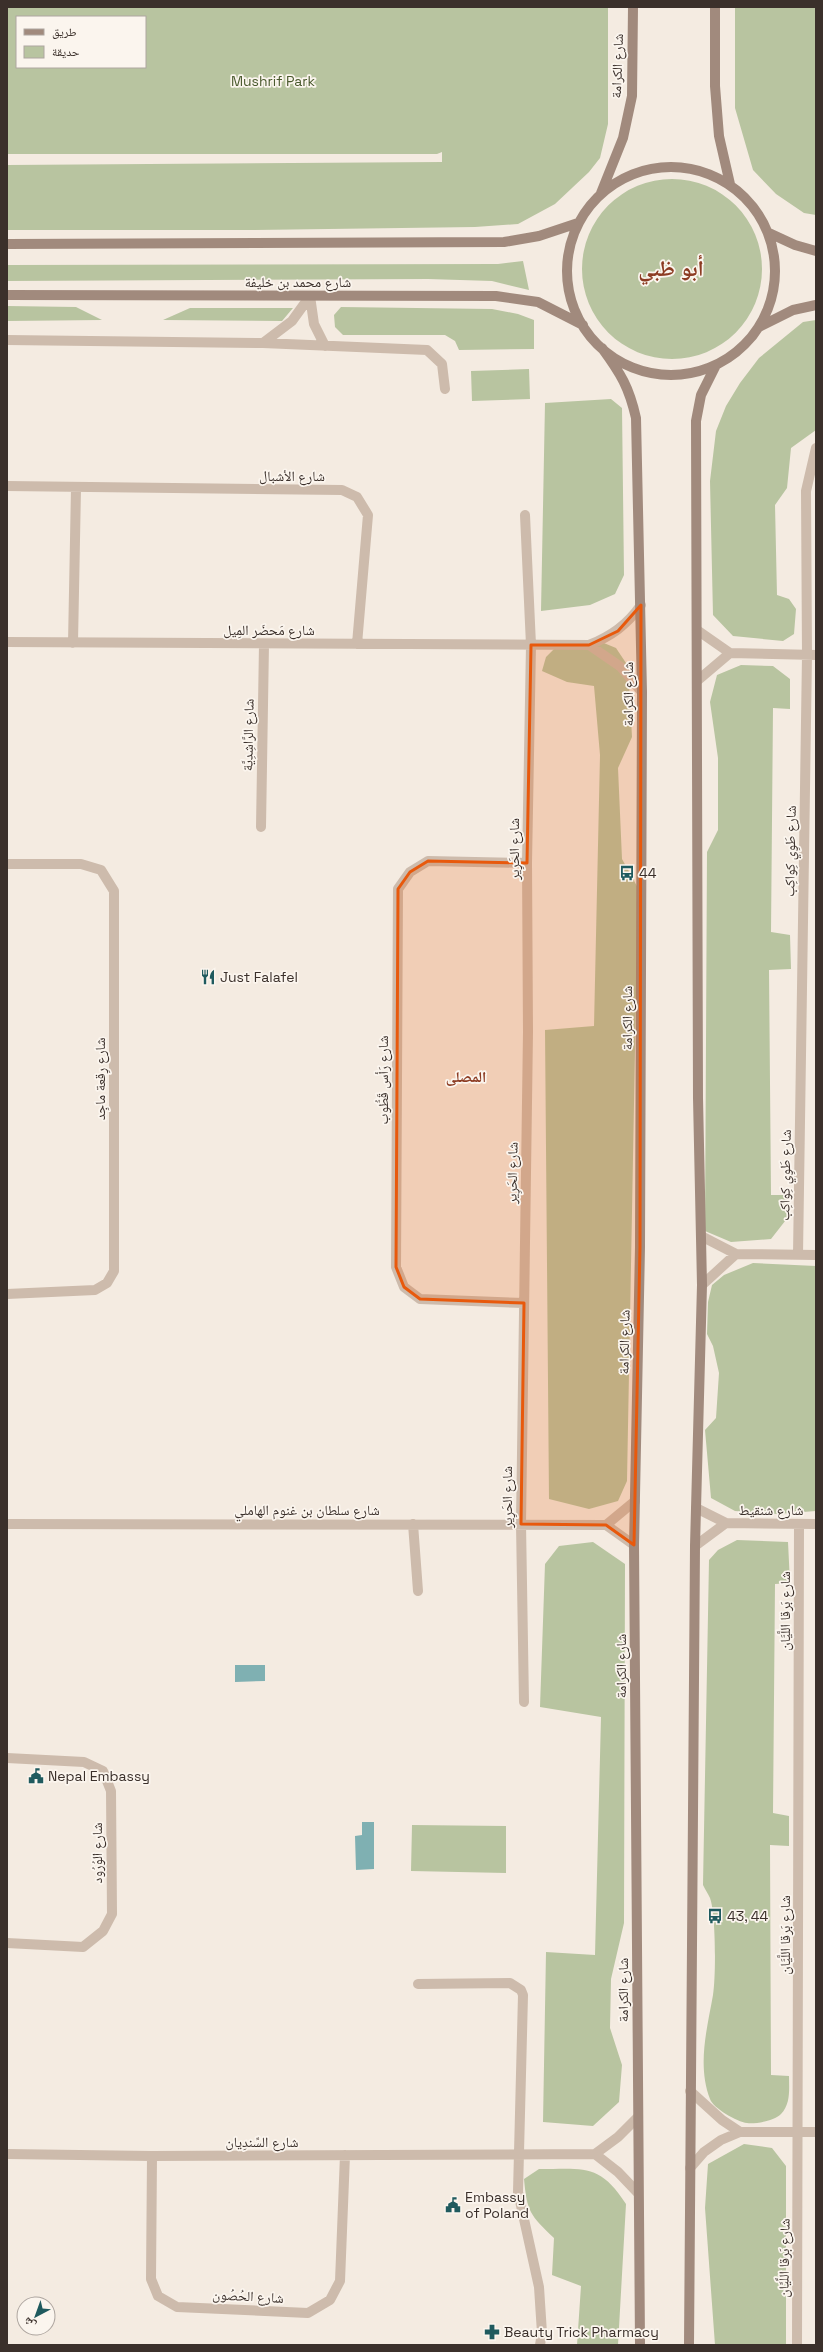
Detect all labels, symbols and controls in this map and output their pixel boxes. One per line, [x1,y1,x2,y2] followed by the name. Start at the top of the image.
[16,16,146,68] legend
[52,24,77,40] text: طريق
[607,33,628,99] street label: شارع الكرامة
[52,44,80,60] text: حديقة
[231,72,316,90] park label: Mushrif Park
[638,254,704,285] district label: أبو ظبي
[245,273,351,292] street label: شارع محمد بن خليفة
[259,467,325,486] street label: شارع الأشبال
[223,621,315,640] street label: شارع مَحضَر المِيل
[619,662,638,726] street label: شارع الكرامة
[238,699,259,771] street label: شارع الرَّاشِدِيَّة
[780,805,802,897] street label: شارع طَوِي كِواكِب
[505,818,525,881] street label: شارع الحَرِير
[618,864,636,882] bus stop icon: 44
[639,864,657,882] place label: 44
[199,968,217,986] restaurant icon: Just Falafel
[220,968,298,986] place label: Just Falafel
[618,986,637,1050] street label: شارع الكرامة
[374,1036,393,1124] street label: شارع رَأس قَطُّوب
[91,1038,111,1120] street label: شارع رِقعة ماجِد
[446,1067,486,1086] district label: المصلى
[775,1129,797,1221] street label: شارع طَوِي كِواكِب
[502,1142,524,1205] street label: شارع الحَرِير
[614,1310,635,1374] street label: شارع الكرامة
[498,1466,518,1529] street label: شارع الحَرِير
[234,1501,380,1522] street label: شارع سلطان بن غنوم الهاملي
[739,1501,803,1520] street label: شارع شنقيط
[776,1571,795,1651] street label: شارع بَرقا اللَّيَّان
[612,1634,631,1698] street label: شارع الكرامة
[27,1767,45,1785] public building icon: Nepal Embassy
[48,1767,150,1785] place label: Nepal Embassy
[88,1823,107,1883] street label: شارع الوُرُود
[776,1895,795,1975] street label: شارع بَرقا اللَّيَّان
[706,1907,724,1925] bus stop icon: 43, 44
[727,1907,769,1925] place label: 43, 44
[614,1958,633,2022] street label: شارع الكرامة
[225,2133,299,2152] street label: شارع السِّندِيان
[465,2188,529,2222] place label: Embassy of Poland
[444,2196,462,2214] public building icon: Embassy of Poland
[774,2218,795,2298] street label: شارع بَرقا اللَّيَّان
[212,2285,284,2308] street label: شارع الحُصُون
[16,2296,56,2336] north arrow
[20,2313,39,2333] text: ش
[483,2323,501,2341] pharmacy icon: Beauty Trick Pharmacy
[504,2323,659,2341] place label: Beauty Trick Pharmacy

